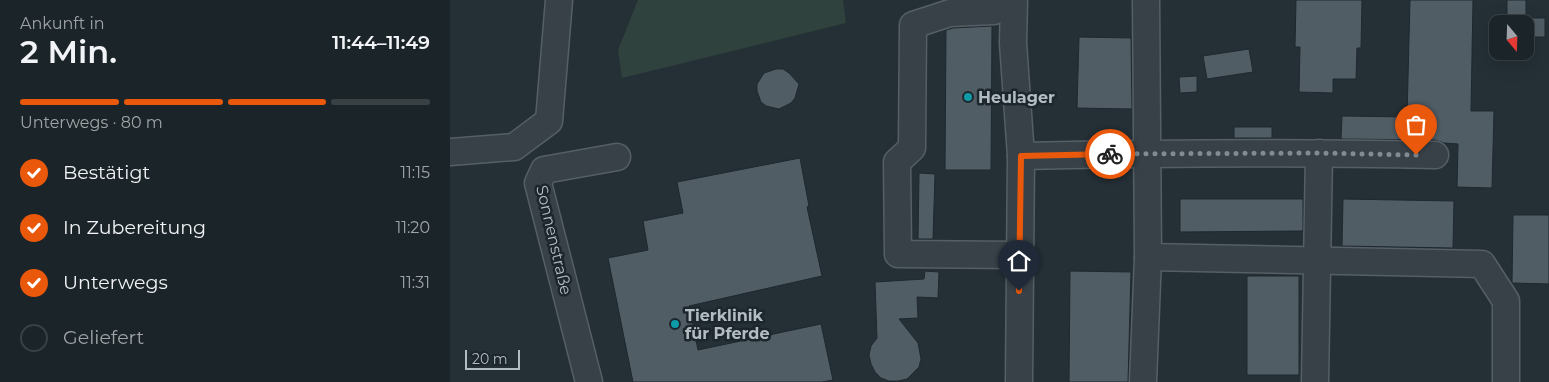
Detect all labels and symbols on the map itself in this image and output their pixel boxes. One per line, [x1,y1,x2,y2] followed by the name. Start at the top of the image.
[1489,15,1534,60] north arrow
[978,88,1055,107] place label: Heulager
[962,91,974,103] marker: Heulager
[1395,104,1437,155] pin
[1085,129,1135,179] courier
[532,183,576,297] street label: Sonnenstraße
[998,240,1040,291] pin
[685,306,770,343] place label: Tierklinik für Pferde
[669,318,681,330] marker: Tierklinik für Pferde
[465,347,520,370] scale bar

